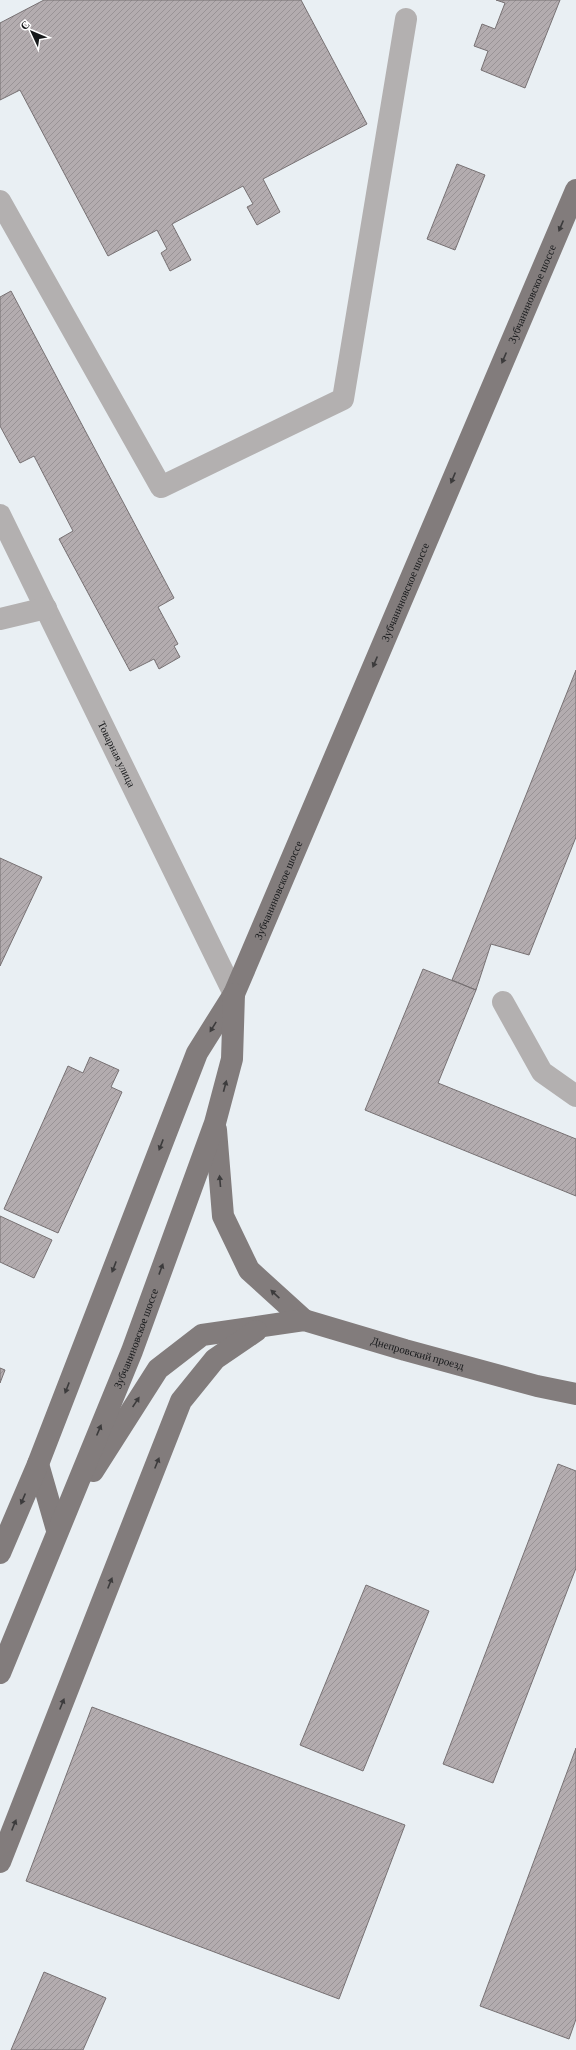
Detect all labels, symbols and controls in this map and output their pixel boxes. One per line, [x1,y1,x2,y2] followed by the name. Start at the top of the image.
[12,12,52,52] north arrow
[18,18,32,32] text: С
[557,220,563,232] one-way arrow
[506,243,558,345] street label: Зубчаниновское шоссе
[501,353,507,365] one-way arrow
[450,472,456,484] one-way arrow
[379,541,431,643] street label: Зубчаниновское шоссе
[372,656,378,667] one-way arrow
[96,719,138,789] street label: Товарная улица
[252,839,305,941] street label: Зубчаниновское шоссе
[209,1022,217,1032] one-way arrow
[223,1079,229,1092] one-way arrow
[157,1140,163,1152] one-way arrow
[217,1175,223,1187] one-way arrow
[111,1261,117,1272] one-way arrow
[159,1263,165,1275] one-way arrow
[111,1287,160,1390] street label: Зубчаниновское шоссе
[270,1289,281,1298] one-way arrow
[370,1334,466,1372] street label: Днепровский проезд
[64,1382,70,1394] one-way arrow
[132,1397,140,1407] one-way arrow
[96,1423,102,1435] one-way arrow
[155,1456,161,1468] one-way arrow
[19,1494,25,1506] one-way arrow
[107,1577,113,1589] one-way arrow
[59,1699,65,1710] one-way arrow
[12,1819,18,1831] one-way arrow

